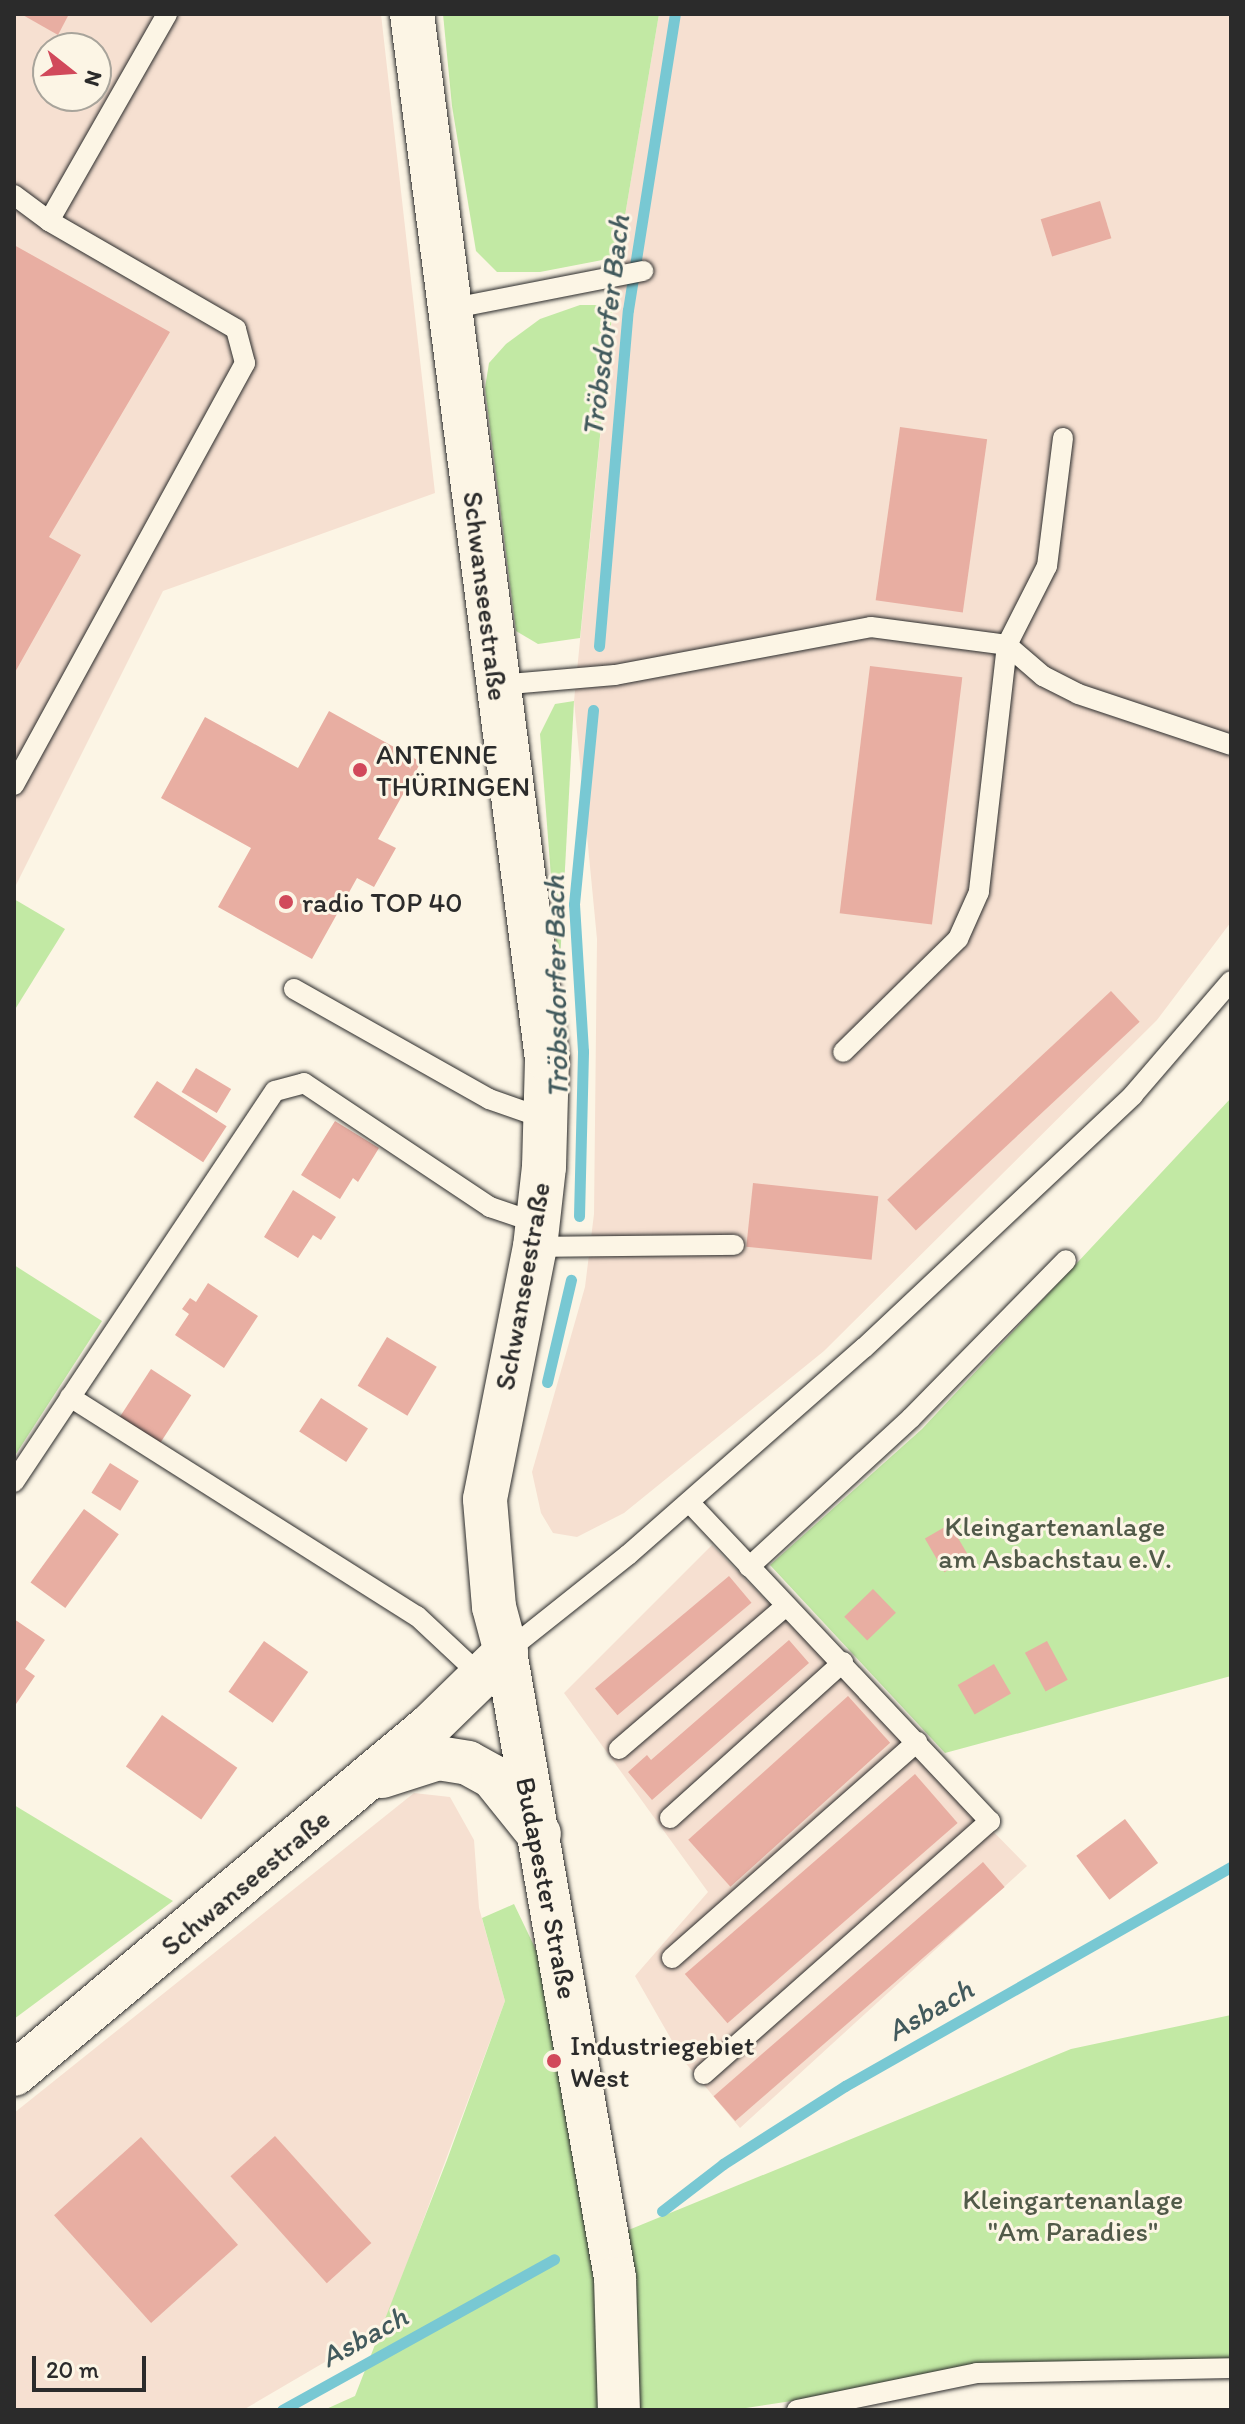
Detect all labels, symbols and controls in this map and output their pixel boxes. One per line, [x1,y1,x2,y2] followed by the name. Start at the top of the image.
[32,32,112,112] north arrow
[78,68,109,90] text: N
[575,213,637,439] water label: Tröbsdorfer Bach
[456,489,516,703] street label: Schwanseestraße
[376,737,530,803] place label: ANTENNE THÜRINGEN
[351,761,369,779] marker: ANTENNE THÜRINGEN
[536,875,576,1099] water label: Tröbsdorfer Bach
[302,885,462,919] place label: radio TOP 40
[277,893,295,911] marker: radio TOP 40
[487,1179,557,1393] street label: Schwanseestraße
[938,1509,1172,1575] park label: Kleingartenanlage am Asbachstau e.V.
[509,1774,585,2002] street label: Budapester Straße
[154,1801,336,1963] street label: Schwanseestraße
[880,1971,980,2049] water label: Asbach
[570,2028,754,2094] place label: Industriegebiet West
[545,2052,563,2070] marker: Industriegebiet West
[963,2182,1183,2248] park label: Kleingartenanlage "Am Paradies"
[314,2298,414,2376] water label: Asbach
[36,2340,150,2390] scale bar
[46,2355,99,2384] text: 20 m

